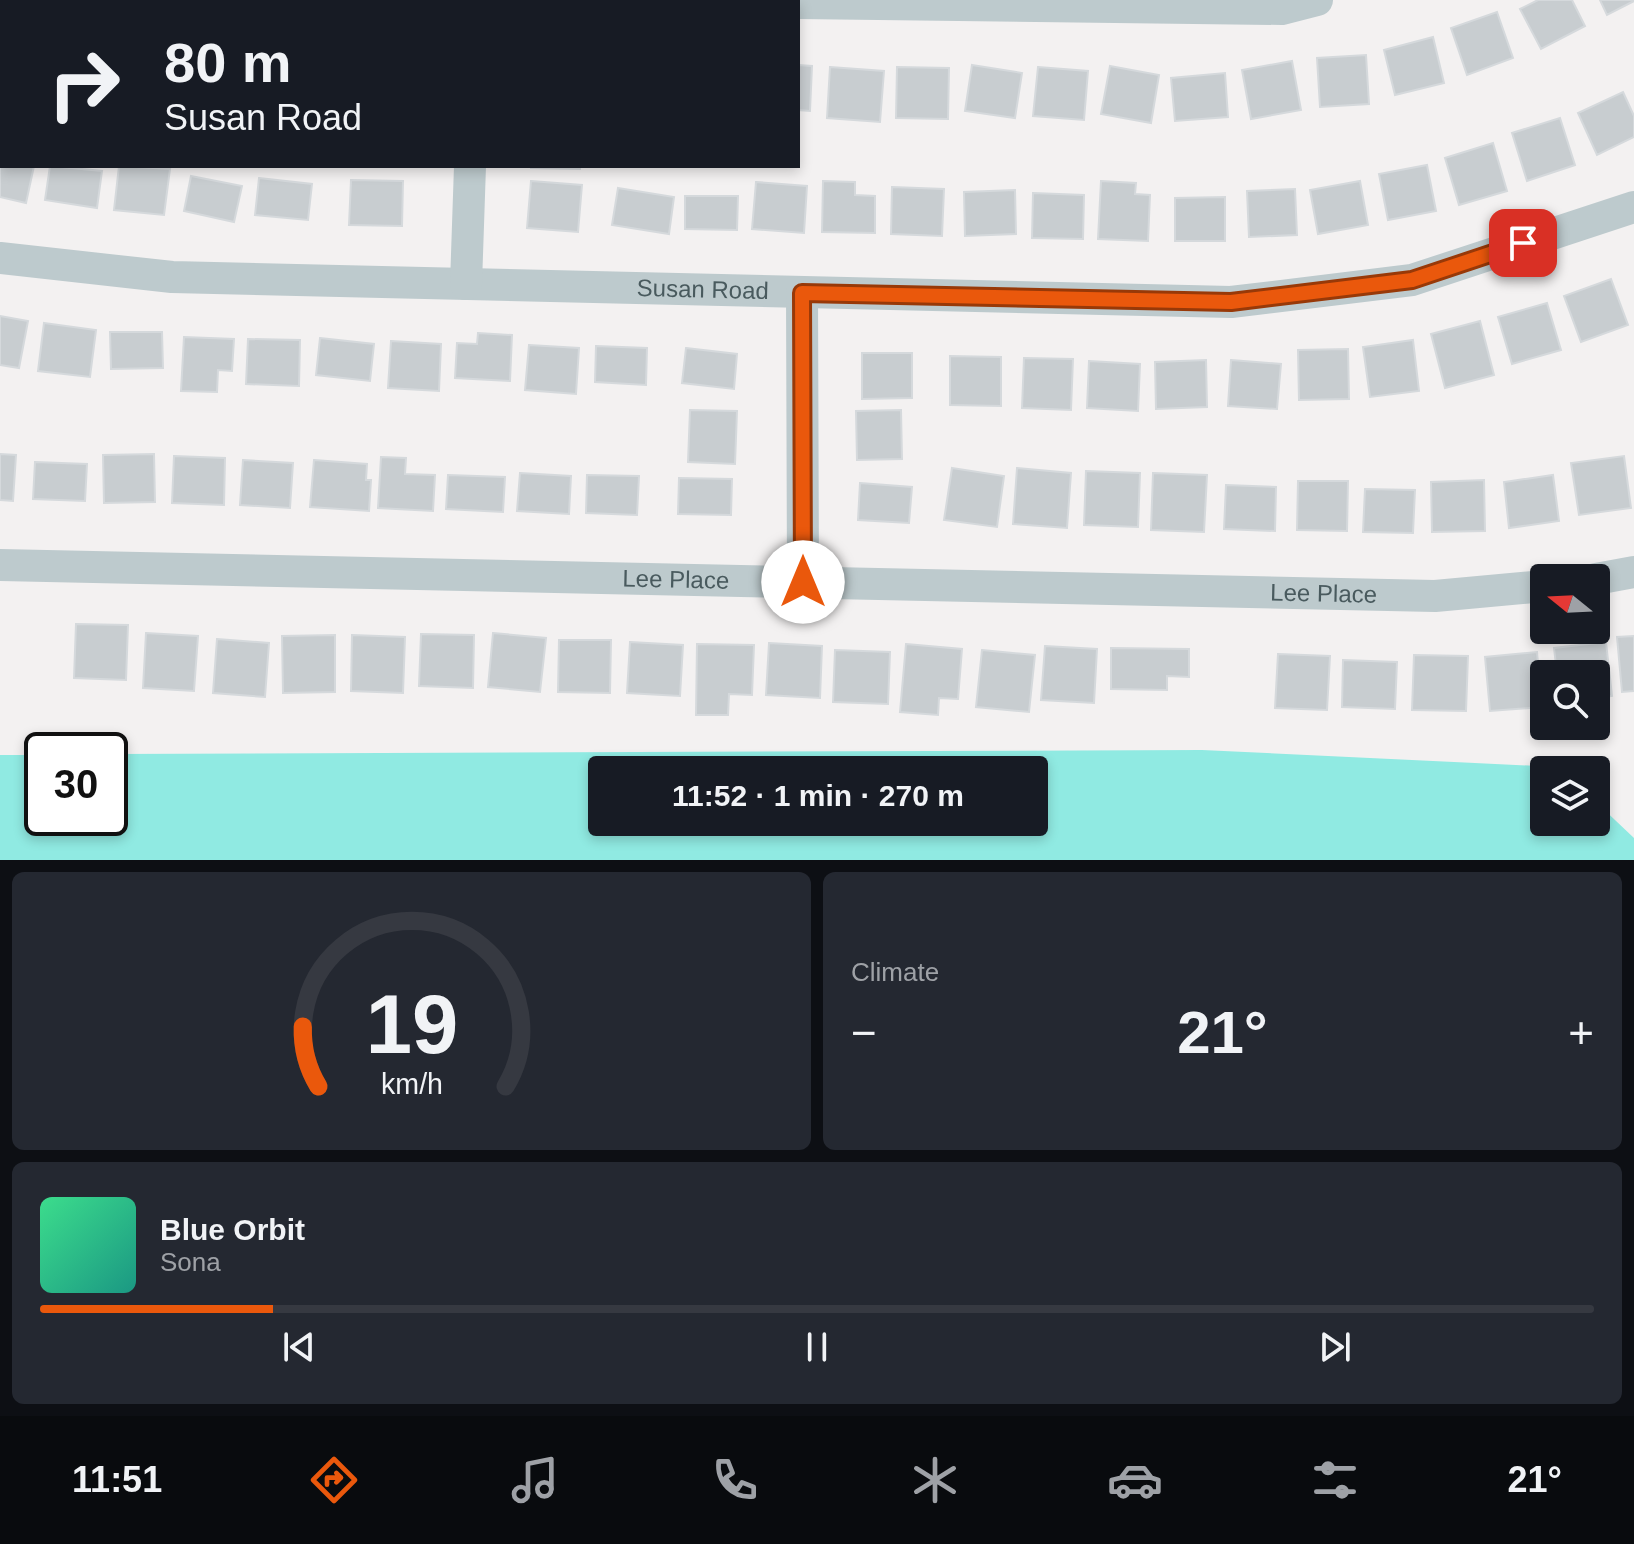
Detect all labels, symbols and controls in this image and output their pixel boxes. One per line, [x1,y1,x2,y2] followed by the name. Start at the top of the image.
[164,31,292,94] text: 80 m
[32,32,136,136] icon: right
[164,97,362,138] text: Susan Road
[1489,209,1557,277] pin
[1501,221,1545,265] icon: arrive
[636,274,769,304] street label: Susan Road
[761,540,845,624] position arrow
[622,564,730,594] street label: Lee Place
[1530,564,1610,644] north arrow
[1530,564,1610,836] map controls
[1270,578,1377,608] street label: Lee Place
[1530,660,1610,740] button: search
[24,732,128,836] speed limit sign: 30
[1530,756,1610,836] button: layers
[672,779,964,812] text: 11:52 · 1 min · 270 m
[851,957,939,987] text: Climate
[365,978,458,1071] text: 19
[1177,999,1268,1066] text: 21°
[851,1008,877,1057] text: −
[1568,1008,1594,1057] text: +
[381,1068,442,1100] text: km/h
[160,1213,305,1246] text: Blue Orbit
[160,1247,221,1277] text: Sona
[277,1325,321,1369] icon: previous
[795,1325,839,1369] icon: pause
[1313,1325,1357,1369] icon: next
[306,1452,362,1508] icon: directions
[507,1452,563,1508] icon: music
[707,1452,763,1508] icon: phone
[907,1452,963,1508] icon: climate
[1107,1452,1163,1508] icon: car
[1307,1452,1363,1508] icon: filters
[72,1459,162,1500] text: 11:51
[1507,1459,1562,1500] text: 21°

